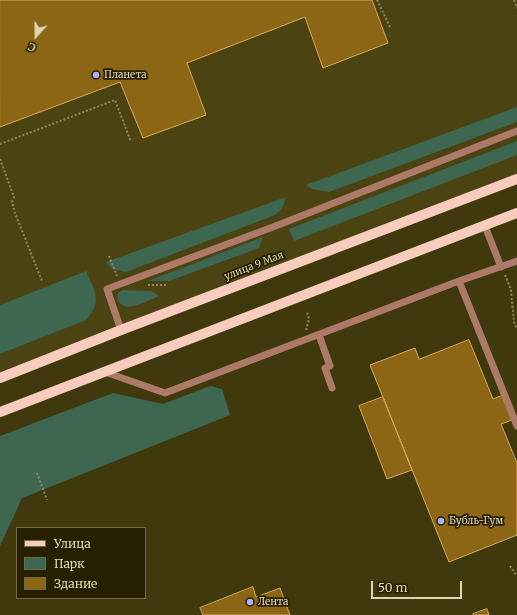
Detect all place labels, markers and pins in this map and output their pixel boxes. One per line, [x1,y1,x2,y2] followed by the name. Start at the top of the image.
[104,69,147,81] place label: Планета
[91,70,101,80] marker: Планета
[449,515,503,527] place label: Бубль-Гум
[436,516,446,526] marker: Бубль-Гум
[258,596,288,608] place label: Лента
[245,597,255,607] marker: Лента

